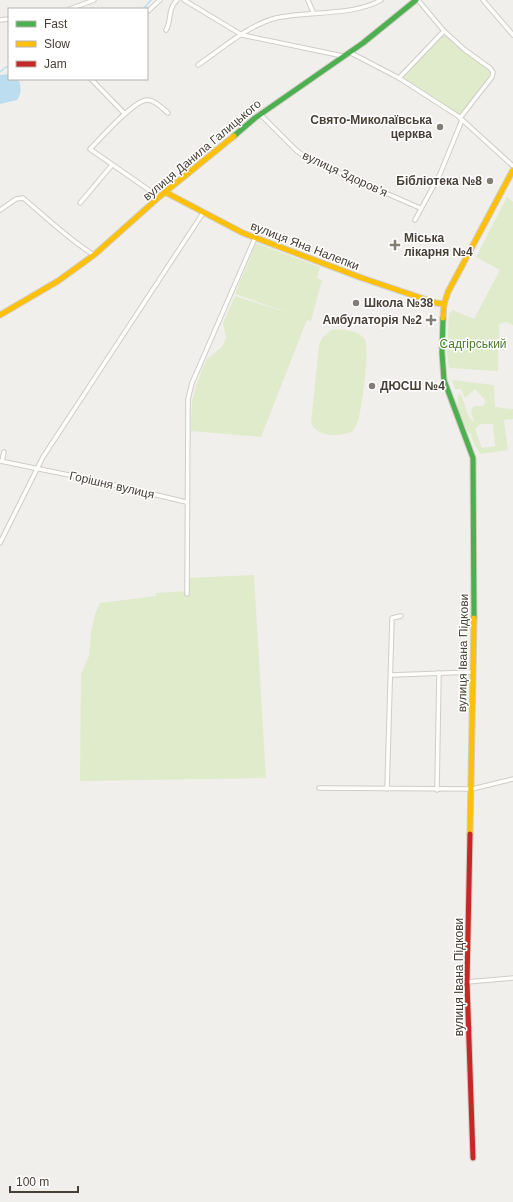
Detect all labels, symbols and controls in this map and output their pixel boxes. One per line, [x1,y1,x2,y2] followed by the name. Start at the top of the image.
[8,8,148,80] legend
[44,17,68,31] text: Fast
[44,37,70,51] text: Slow
[44,57,67,71] text: Jam
[140,96,264,203] street label: вулиця Данила Галицького
[310,113,432,141] place label: Свято-Миколаївська церква
[435,122,445,132] marker: Свято-Миколаївська церква
[300,148,390,200] street label: вулиця Здоровʼя
[396,174,482,188] place label: Бібліотека №8
[485,176,495,186] marker: Бібліотека №8
[249,219,361,273] street label: вулиця Яна Налепки
[404,231,473,259] place label: Міська лікарня №4
[389,239,401,251] marker: Міська лікарня №4
[364,296,434,310] place label: Школа №38
[351,298,361,308] marker: Школа №38
[322,313,422,327] place label: Амбулаторія №2
[425,314,437,326] marker: Амбулаторія №2
[439,337,507,351] park label: Садгірський
[380,379,445,393] place label: ДЮСШ №4
[367,381,377,391] marker: ДЮСШ №4
[68,468,156,502] street label: Горішня вулиця
[455,594,471,712] street label: вулиця Івана Підкови
[452,918,466,1036] street label: вулиця Івана Підкови
[10,1168,78,1194] scale bar
[16,1175,49,1189] text: 100 m

